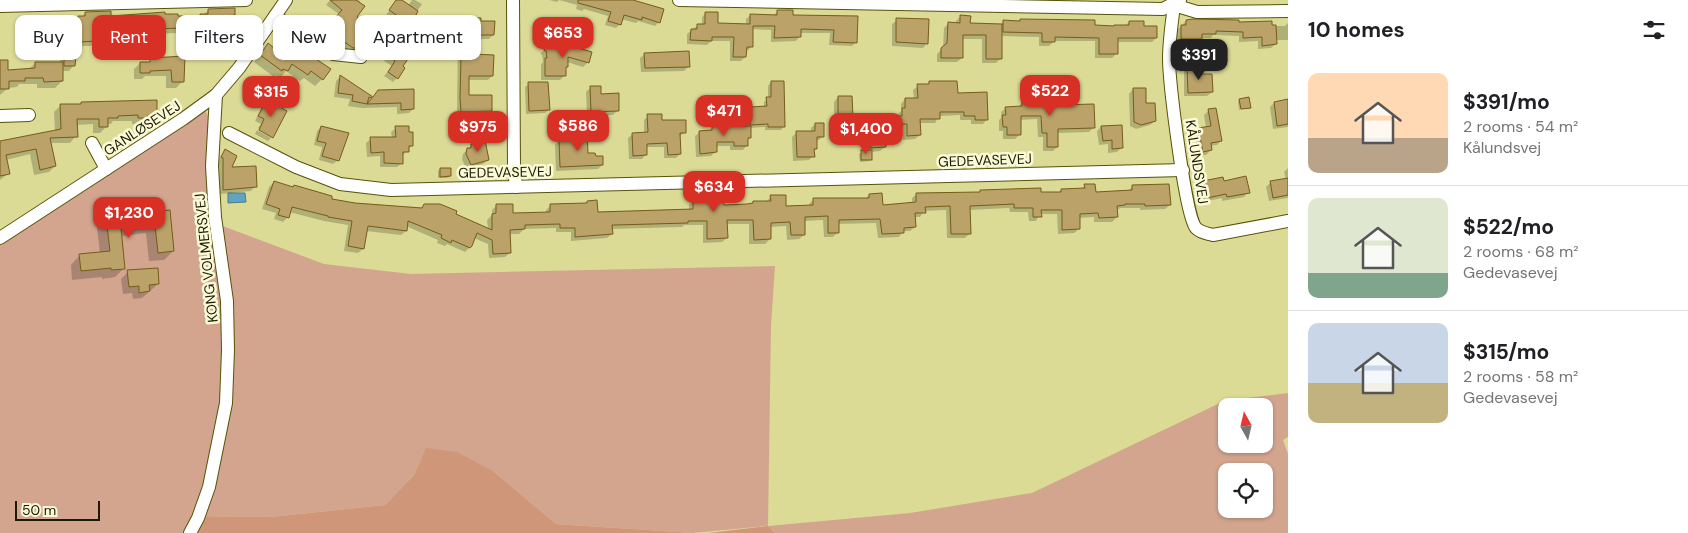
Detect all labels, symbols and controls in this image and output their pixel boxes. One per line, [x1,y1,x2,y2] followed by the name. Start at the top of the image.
[15,15,82,60] chip: Buy
[92,15,166,60] chip: Rent
[176,15,263,60] chip: Filters
[273,15,345,60] chip: New
[355,15,481,60] chip: Apartment
[1308,16,1405,44] text: 10 homes
[1640,16,1668,44] icon: filters
[533,17,593,59] pin: $653
[543,22,583,43] text: $653
[1169,38,1229,81] pin: $391
[1182,44,1216,65] text: $391
[1020,74,1080,117] pin: $522
[241,76,301,118] pin: $315
[1031,80,1069,101] text: $522
[254,81,288,102] text: $315
[1463,88,1550,116] text: $391/mo
[1348,93,1408,153] icon: home
[694,94,754,137] pin: $471
[100,96,184,160] street label: GANLØSEVEJ
[707,100,741,121] text: $471
[448,110,508,153] pin: $975
[548,110,608,152] pin: $586
[825,112,907,155] pin: $1,400
[558,115,598,136] text: $586
[459,116,497,137] text: $975
[1463,116,1578,137] text: 2 rooms · 54 m²
[840,118,892,139] text: $1,400
[1181,119,1213,205] street label: KÅLUNDSVEJ
[1463,137,1541,158] text: Kålundsvej
[938,149,1032,171] street label: GEDEVASEVEJ
[458,162,552,182] street label: GEDEVASEVEJ
[684,170,744,213] pin: $634
[694,176,734,197] text: $634
[190,193,222,323] street label: KONG VOLMERSVEJ
[88,196,170,239] pin: $1,230
[104,202,154,223] text: $1,230
[1463,213,1554,241] text: $522/mo
[1348,218,1408,278] icon: home
[1463,241,1579,262] text: 2 rooms · 68 m²
[1463,262,1558,283] text: Gedevasevej
[1463,338,1549,366] text: $315/mo
[1348,343,1408,403] icon: home
[1463,366,1578,387] text: 2 rooms · 58 m²
[1463,387,1558,408] text: Gedevasevej
[1218,398,1272,452] north arrow
[1218,398,1273,518] map controls
[1218,463,1273,518] button: locate
[15,498,100,521] scale bar
[22,501,56,519] text: 50 m

